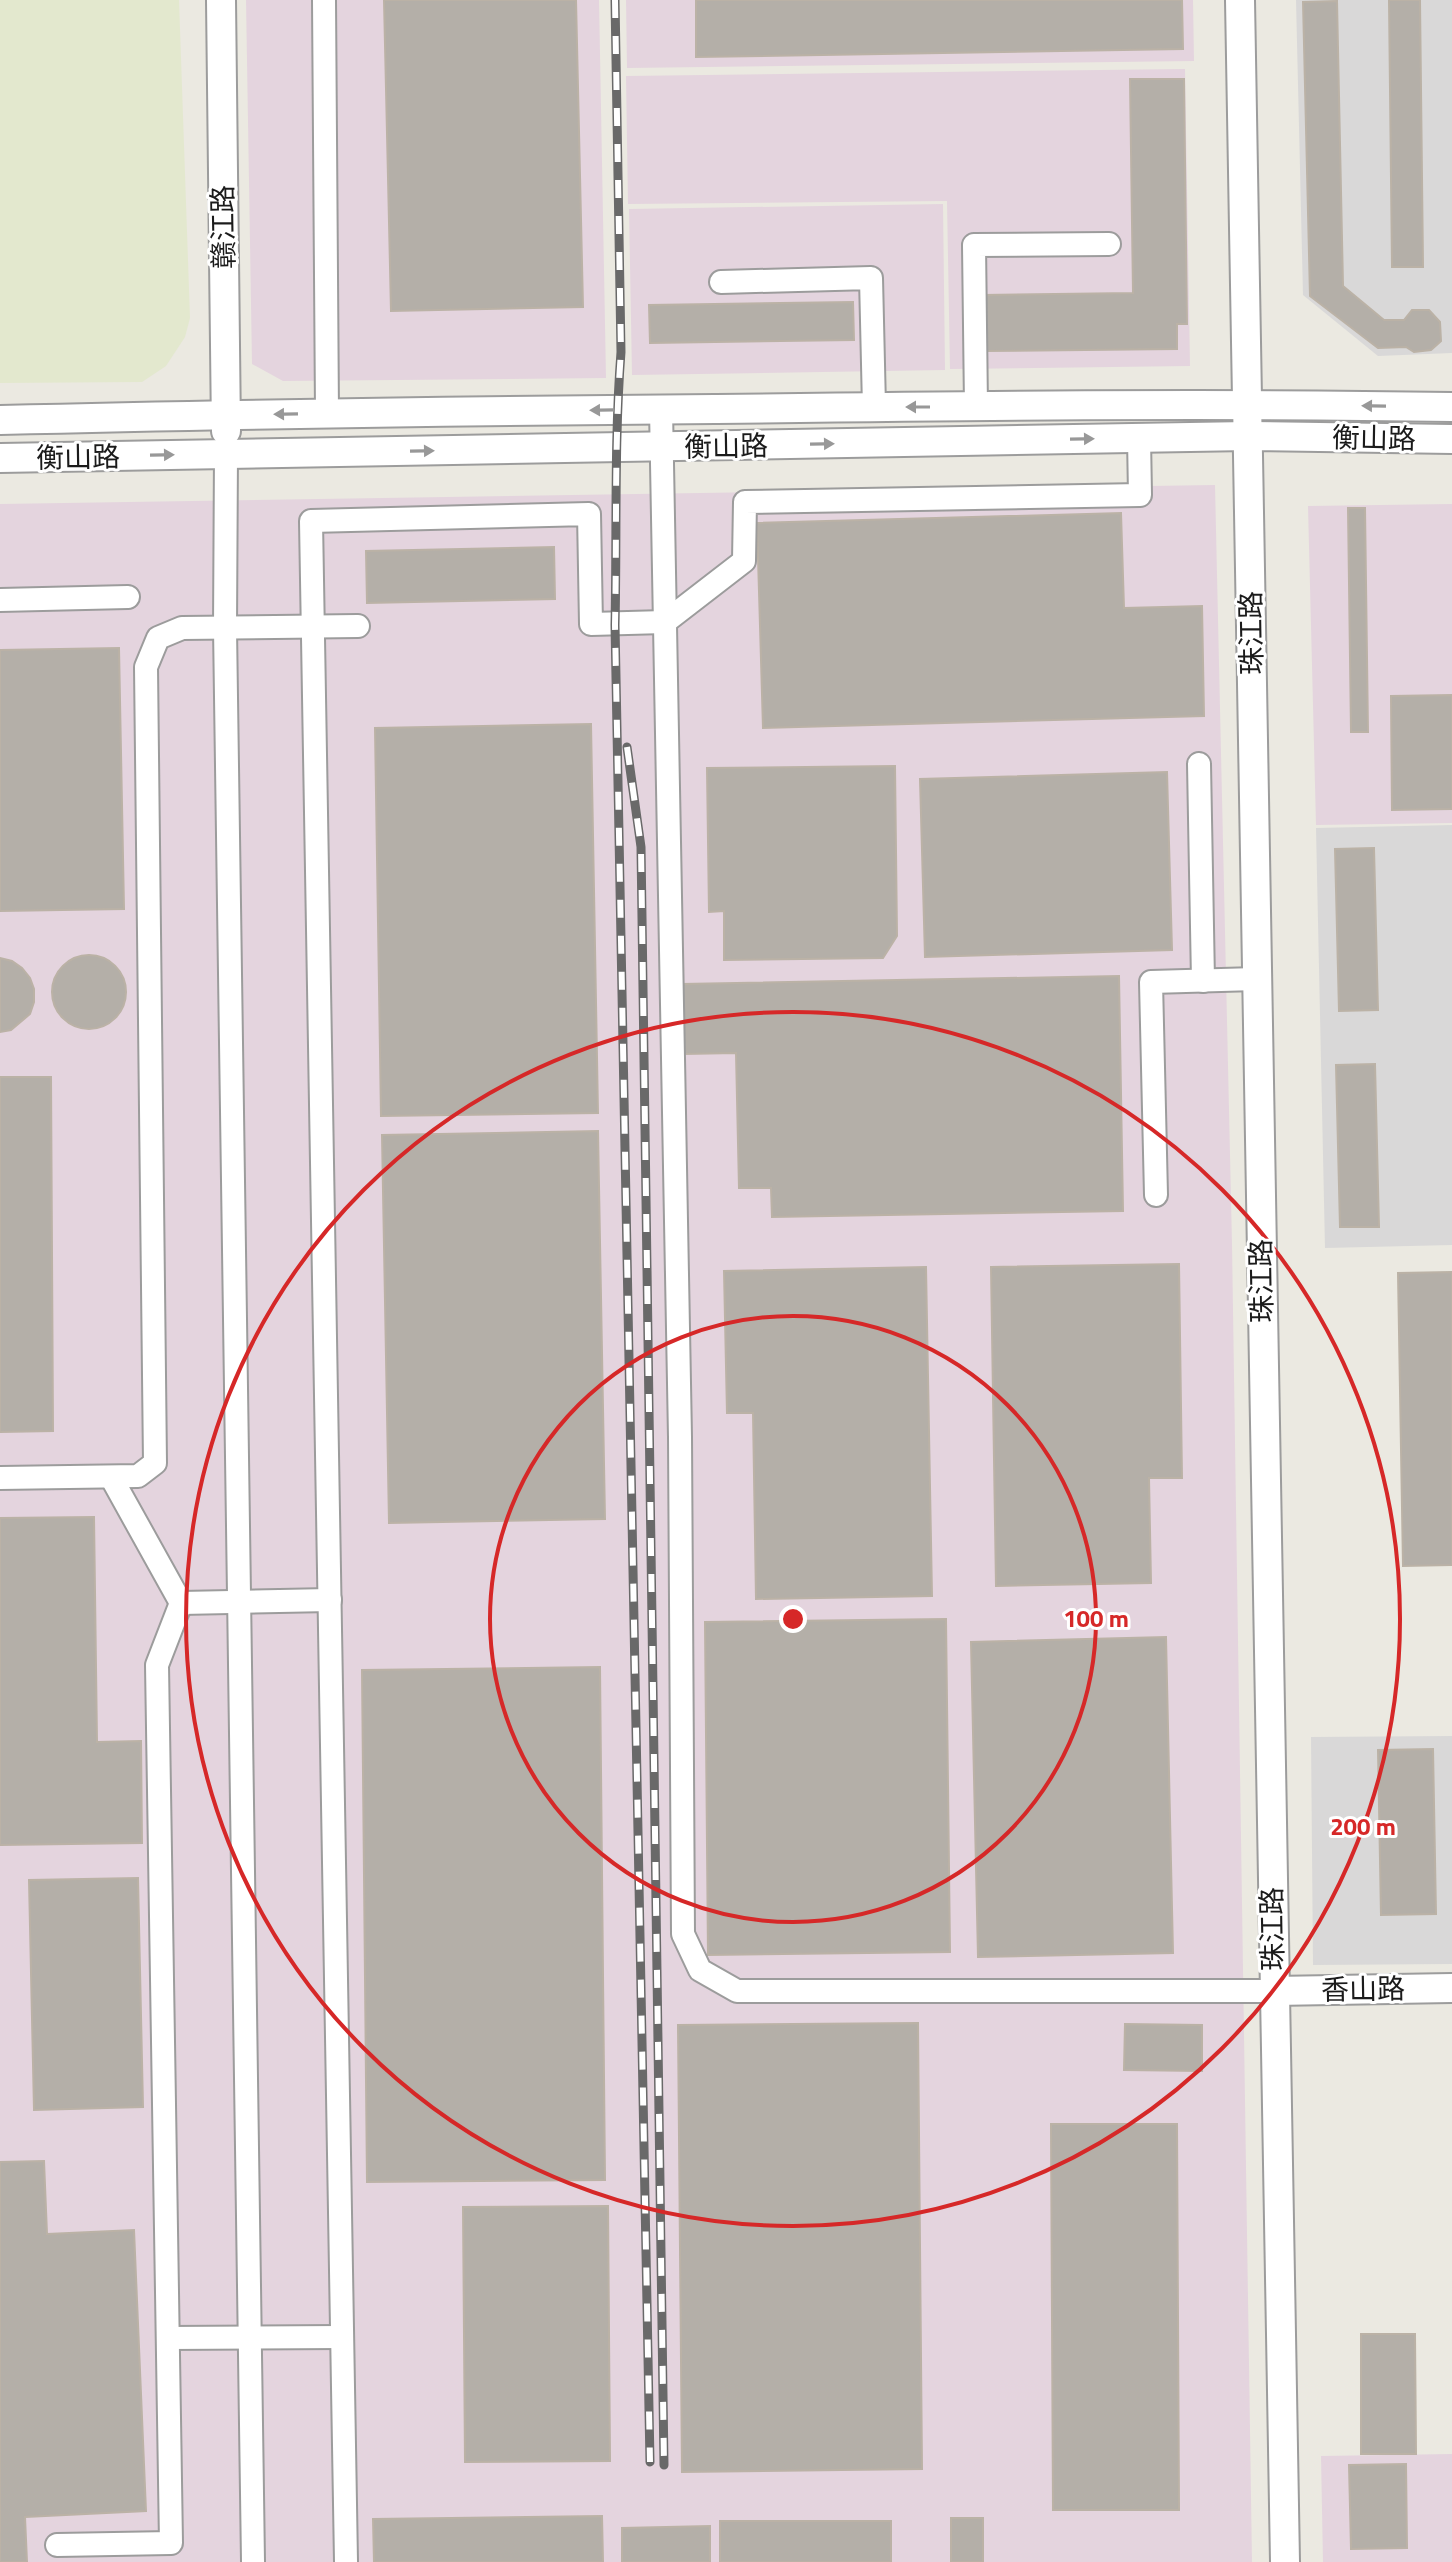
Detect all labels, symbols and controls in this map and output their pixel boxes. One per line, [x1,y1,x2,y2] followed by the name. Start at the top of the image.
[200,185,245,269] street label: 赣江路
[1361,400,1386,412] one-way arrow
[905,401,930,413] one-way arrow
[589,404,614,416] one-way arrow
[273,407,298,420] one-way arrow
[1332,415,1416,460] street label: 衡山路
[684,423,768,468] street label: 衡山路
[1070,433,1095,445] one-way arrow
[36,434,120,479] street label: 衡山路
[810,438,835,450] one-way arrow
[410,444,435,457] one-way arrow
[150,449,175,461] one-way arrow
[1228,591,1273,675] street label: 珠江路
[1238,1239,1283,1323] street label: 珠江路
[1063,1600,1129,1636] text: 100 m
[779,1605,807,1633] centre of rings
[1330,1808,1396,1844] text: 200 m
[1249,1887,1294,1971] street label: 珠江路
[1321,1966,1405,2011] street label: 香山路

